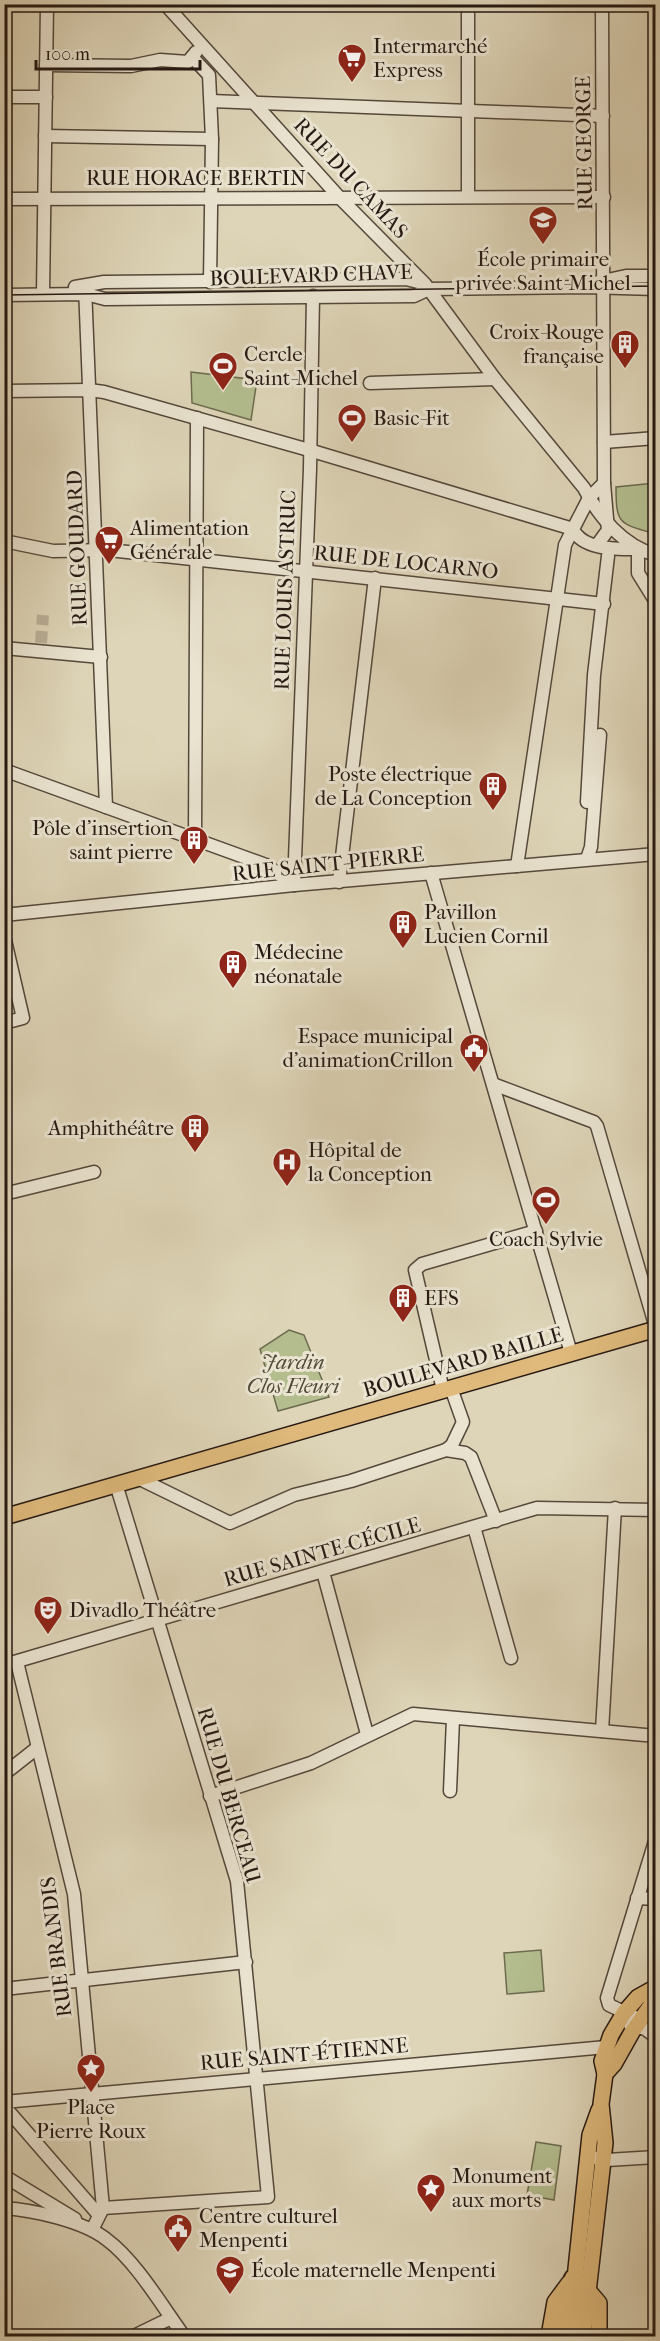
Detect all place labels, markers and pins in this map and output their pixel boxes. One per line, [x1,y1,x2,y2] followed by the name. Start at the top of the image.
[373,34,487,82] place label: Intermarché Express
[336,42,368,84] supermarket icon: Intermarché Express
[527,204,559,246] school or university icon: École primaire privée Saint-Michel
[454,247,631,295] place label: École primaire privée Saint-Michel
[489,320,604,368] place label: Croix-Rouge française
[609,328,641,370] building icon: Croix-Rouge française
[244,342,358,390] place label: Cercle Saint-Michel
[207,350,239,392] sports icon: Cercle Saint-Michel
[336,402,368,444] sports icon: Basic-Fit
[373,406,450,430] place label: Basic-Fit
[129,516,249,564] place label: Alimentation Générale
[93,524,125,566] supermarket icon: Alimentation Générale
[315,762,472,810] place label: Poste électrique de La Conception
[477,770,509,812] building icon: Poste électrique de La Conception
[32,816,173,864] place label: Pôle d'insertion saint pierre
[178,824,210,866] building icon: Pôle d'insertion saint pierre
[424,900,549,948] place label: Pavillon Lucien Cornil
[387,908,419,950] building icon: Pavillon Lucien Cornil
[254,940,343,988] place label: Médecine néonatale
[217,948,249,990] building icon: Médecine néonatale
[282,1024,453,1072] place label: Espace municipal d'animationCrillon
[458,1032,490,1074] public building icon: Espace municipal d'animationCrillon
[179,1112,211,1154] building icon: Amphithéâtre
[47,1116,174,1140] place label: Amphithéâtre
[307,1138,432,1186] place label: Hôpital de la Conception
[271,1146,303,1188] hospital icon: Hôpital de la Conception
[530,1184,562,1226] sports icon: Coach Sylvie
[489,1227,603,1251] place label: Coach Sylvie
[387,1282,419,1324] building icon: EFS
[424,1286,459,1310] place label: EFS
[32,1594,64,1636] theatre icon: Divadlo Théâtre
[69,1598,216,1622] place label: Divadlo Théâtre
[75,2052,107,2094] place icon: Place Pierre Roux
[36,2095,146,2143] place label: Place Pierre Roux
[452,2164,553,2212] place label: Monument aux morts
[415,2172,447,2214] place icon: Monument aux morts
[199,2204,338,2252] place label: Centre culturel Menpenti
[162,2212,194,2254] public building icon: Centre culturel Menpenti
[214,2254,246,2296] school or university icon: École maternelle Menpenti
[251,2258,496,2282] place label: École maternelle Menpenti

